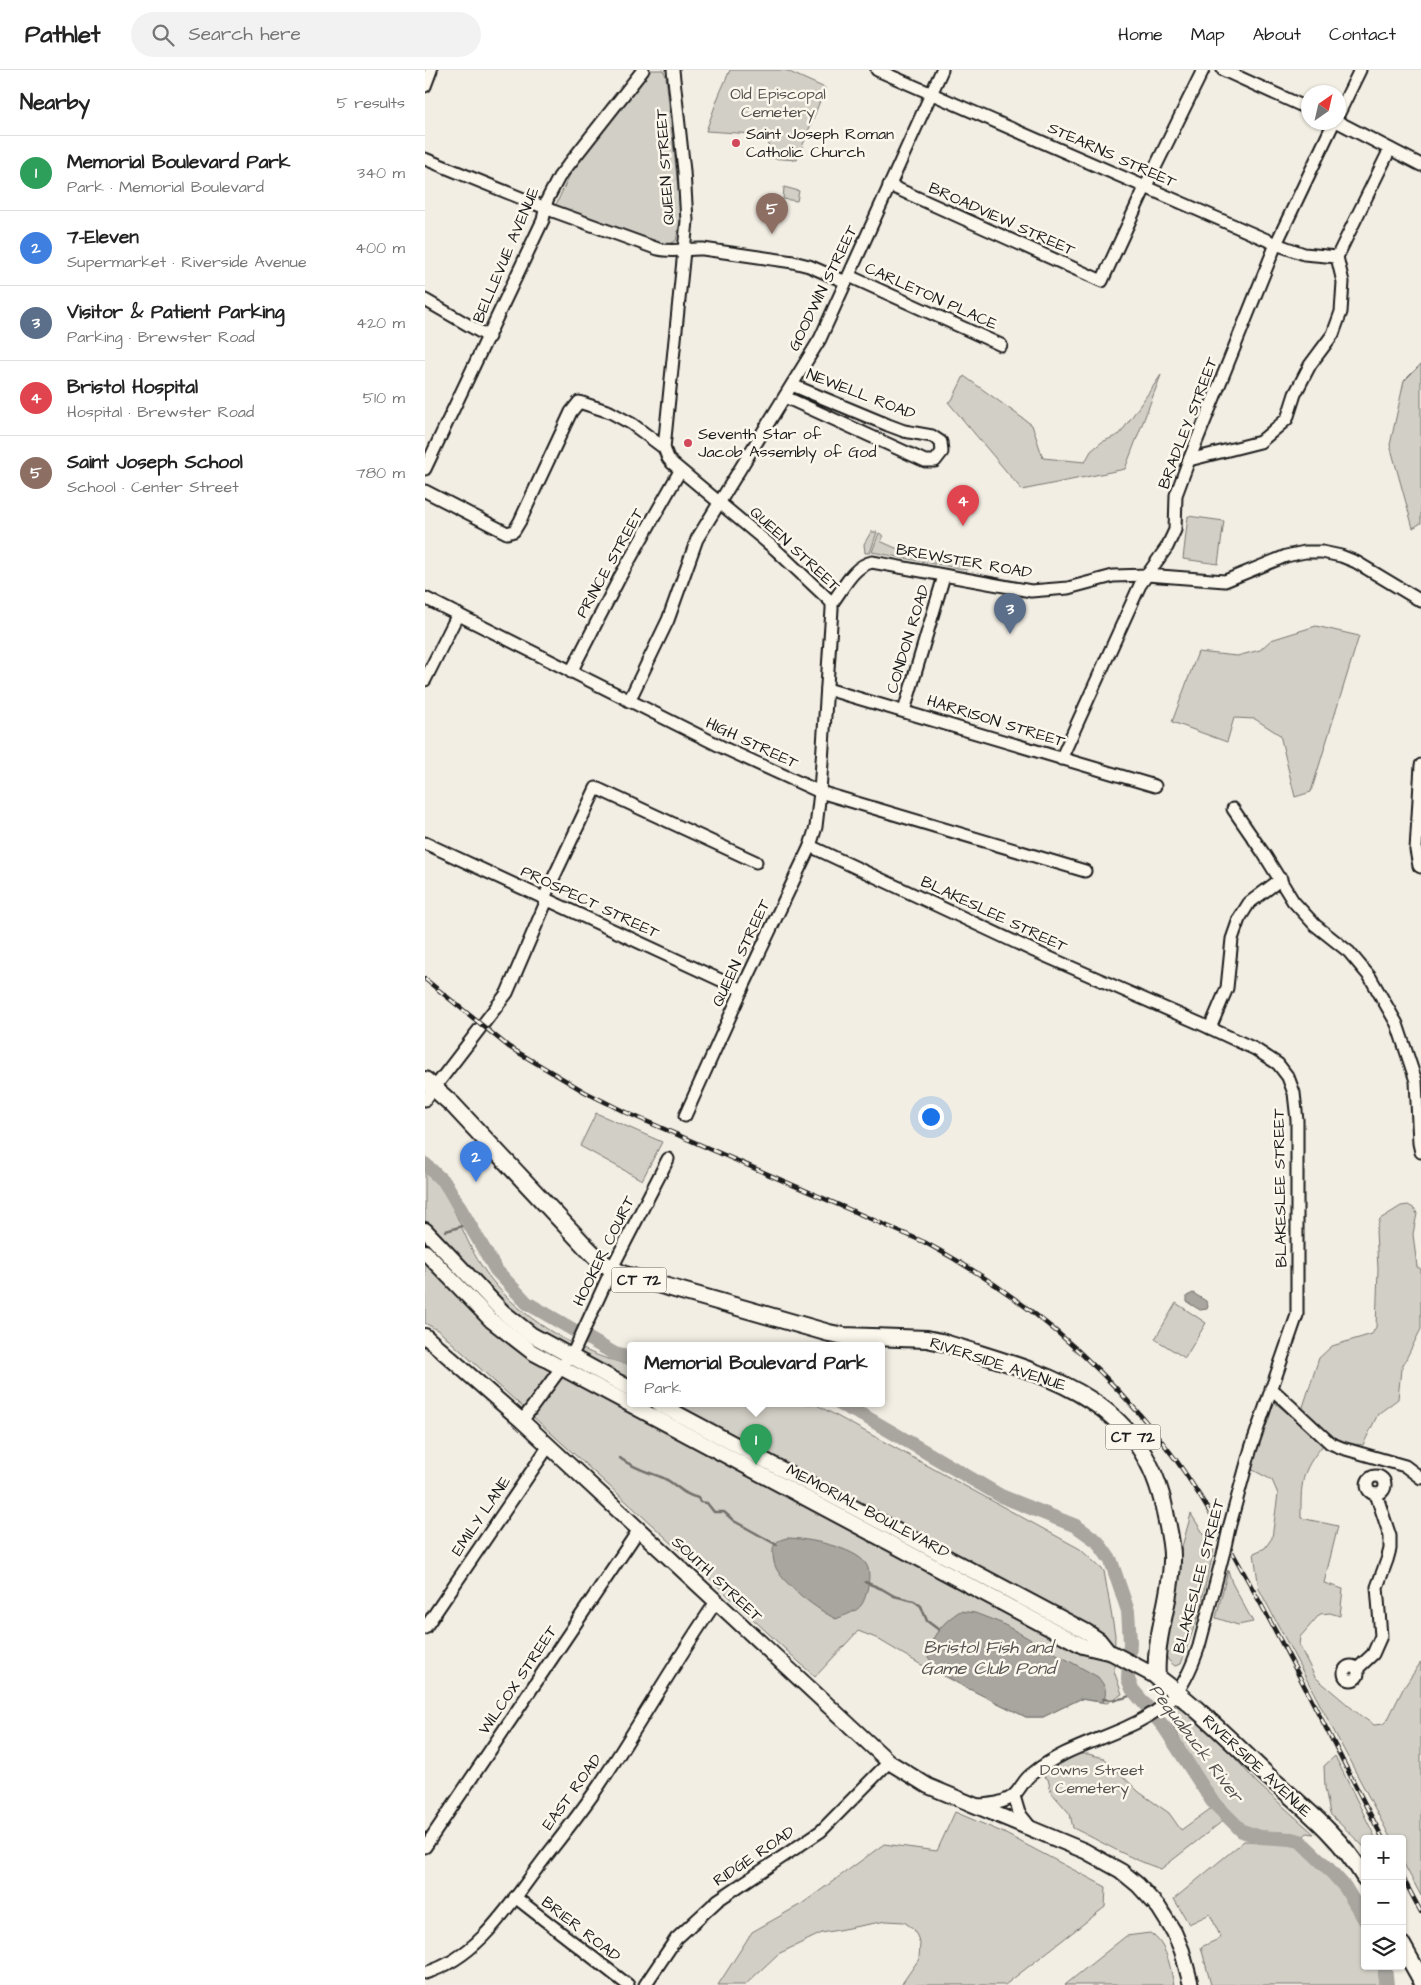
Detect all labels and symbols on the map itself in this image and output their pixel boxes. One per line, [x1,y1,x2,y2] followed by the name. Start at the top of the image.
[730,83,826,124] park label: Old Episcopal Cemetery
[1301,85,1346,130] north arrow
[650,108,680,226] street label: QUEEN STREET
[1044,117,1180,193] street label: STEARNS STREET
[746,123,894,163] place label: Saint Joseph Roman Catholic Church
[730,137,742,149] marker: Saint Joseph Roman Catholic Church
[925,177,1079,261] street label: BROADVIEW STREET
[467,183,545,326] street label: BELLEVUE AVENUE
[756,193,788,234] pin: 5
[783,221,863,355] street label: GOODWIN STREET
[861,257,1001,335] street label: CARLETON PLACE
[1153,354,1223,492] street label: BRADLEY STREET
[803,363,919,425] street label: NEWELL ROAD
[698,423,876,464] place label: Seventh Star of Jacob Assembly of God
[682,437,694,449] marker: Seventh Star of Jacob Assembly of God
[947,485,979,526] pin: 4
[745,501,845,597] street label: QUEEN STREET
[571,504,649,622] street label: PRINCE STREET
[894,538,1034,584] street label: BREWSTER ROAD
[881,582,935,696] street label: CONDON ROAD
[994,593,1026,634] pin: 3
[924,690,1068,752] street label: HARRISON STREET
[702,712,802,774] street label: HIGH STREET
[517,860,663,944] street label: PROSPECT STREET
[917,870,1071,958] street label: BLAKESLEE STREET
[706,896,776,1010] street label: QUEEN STREET
[918,1104,944,1130] your location
[1268,1108,1292,1268] street label: BLAKESLEE STREET
[460,1141,492,1182] pin: 2
[568,1192,640,1310] street label: HOOKER COURT
[611,1268,667,1292] road number: CT 72
[927,1332,1069,1397] street label: RIVERSIDE AVENUE
[740,1424,772,1465] pin: 1
[1105,1424,1161,1450] road number: CT 72
[783,1459,953,1563] street label: MEMORIAL BOULEVARD
[446,1471,516,1560] street label: EMILY LANE
[1168,1496,1230,1656] street label: BLAKESLEE STREET
[667,1531,767,1627] street label: SOUTH STREET
[473,1621,563,1739] street label: WILCOX STREET
[921,1635,1059,1681] water label: Bristol Fish and Game Club Pond
[1143,1679,1250,1809] water label: Pequabuck River
[1198,1710,1317,1823] street label: RIVERSIDE AVENUE
[537,1749,607,1835] street label: EAST ROAD
[1040,1759,1145,1800] park label: Downs Street Cemetery
[709,1821,799,1891] street label: RIDGE ROAD
[537,1891,625,1967] street label: BRIER ROAD

